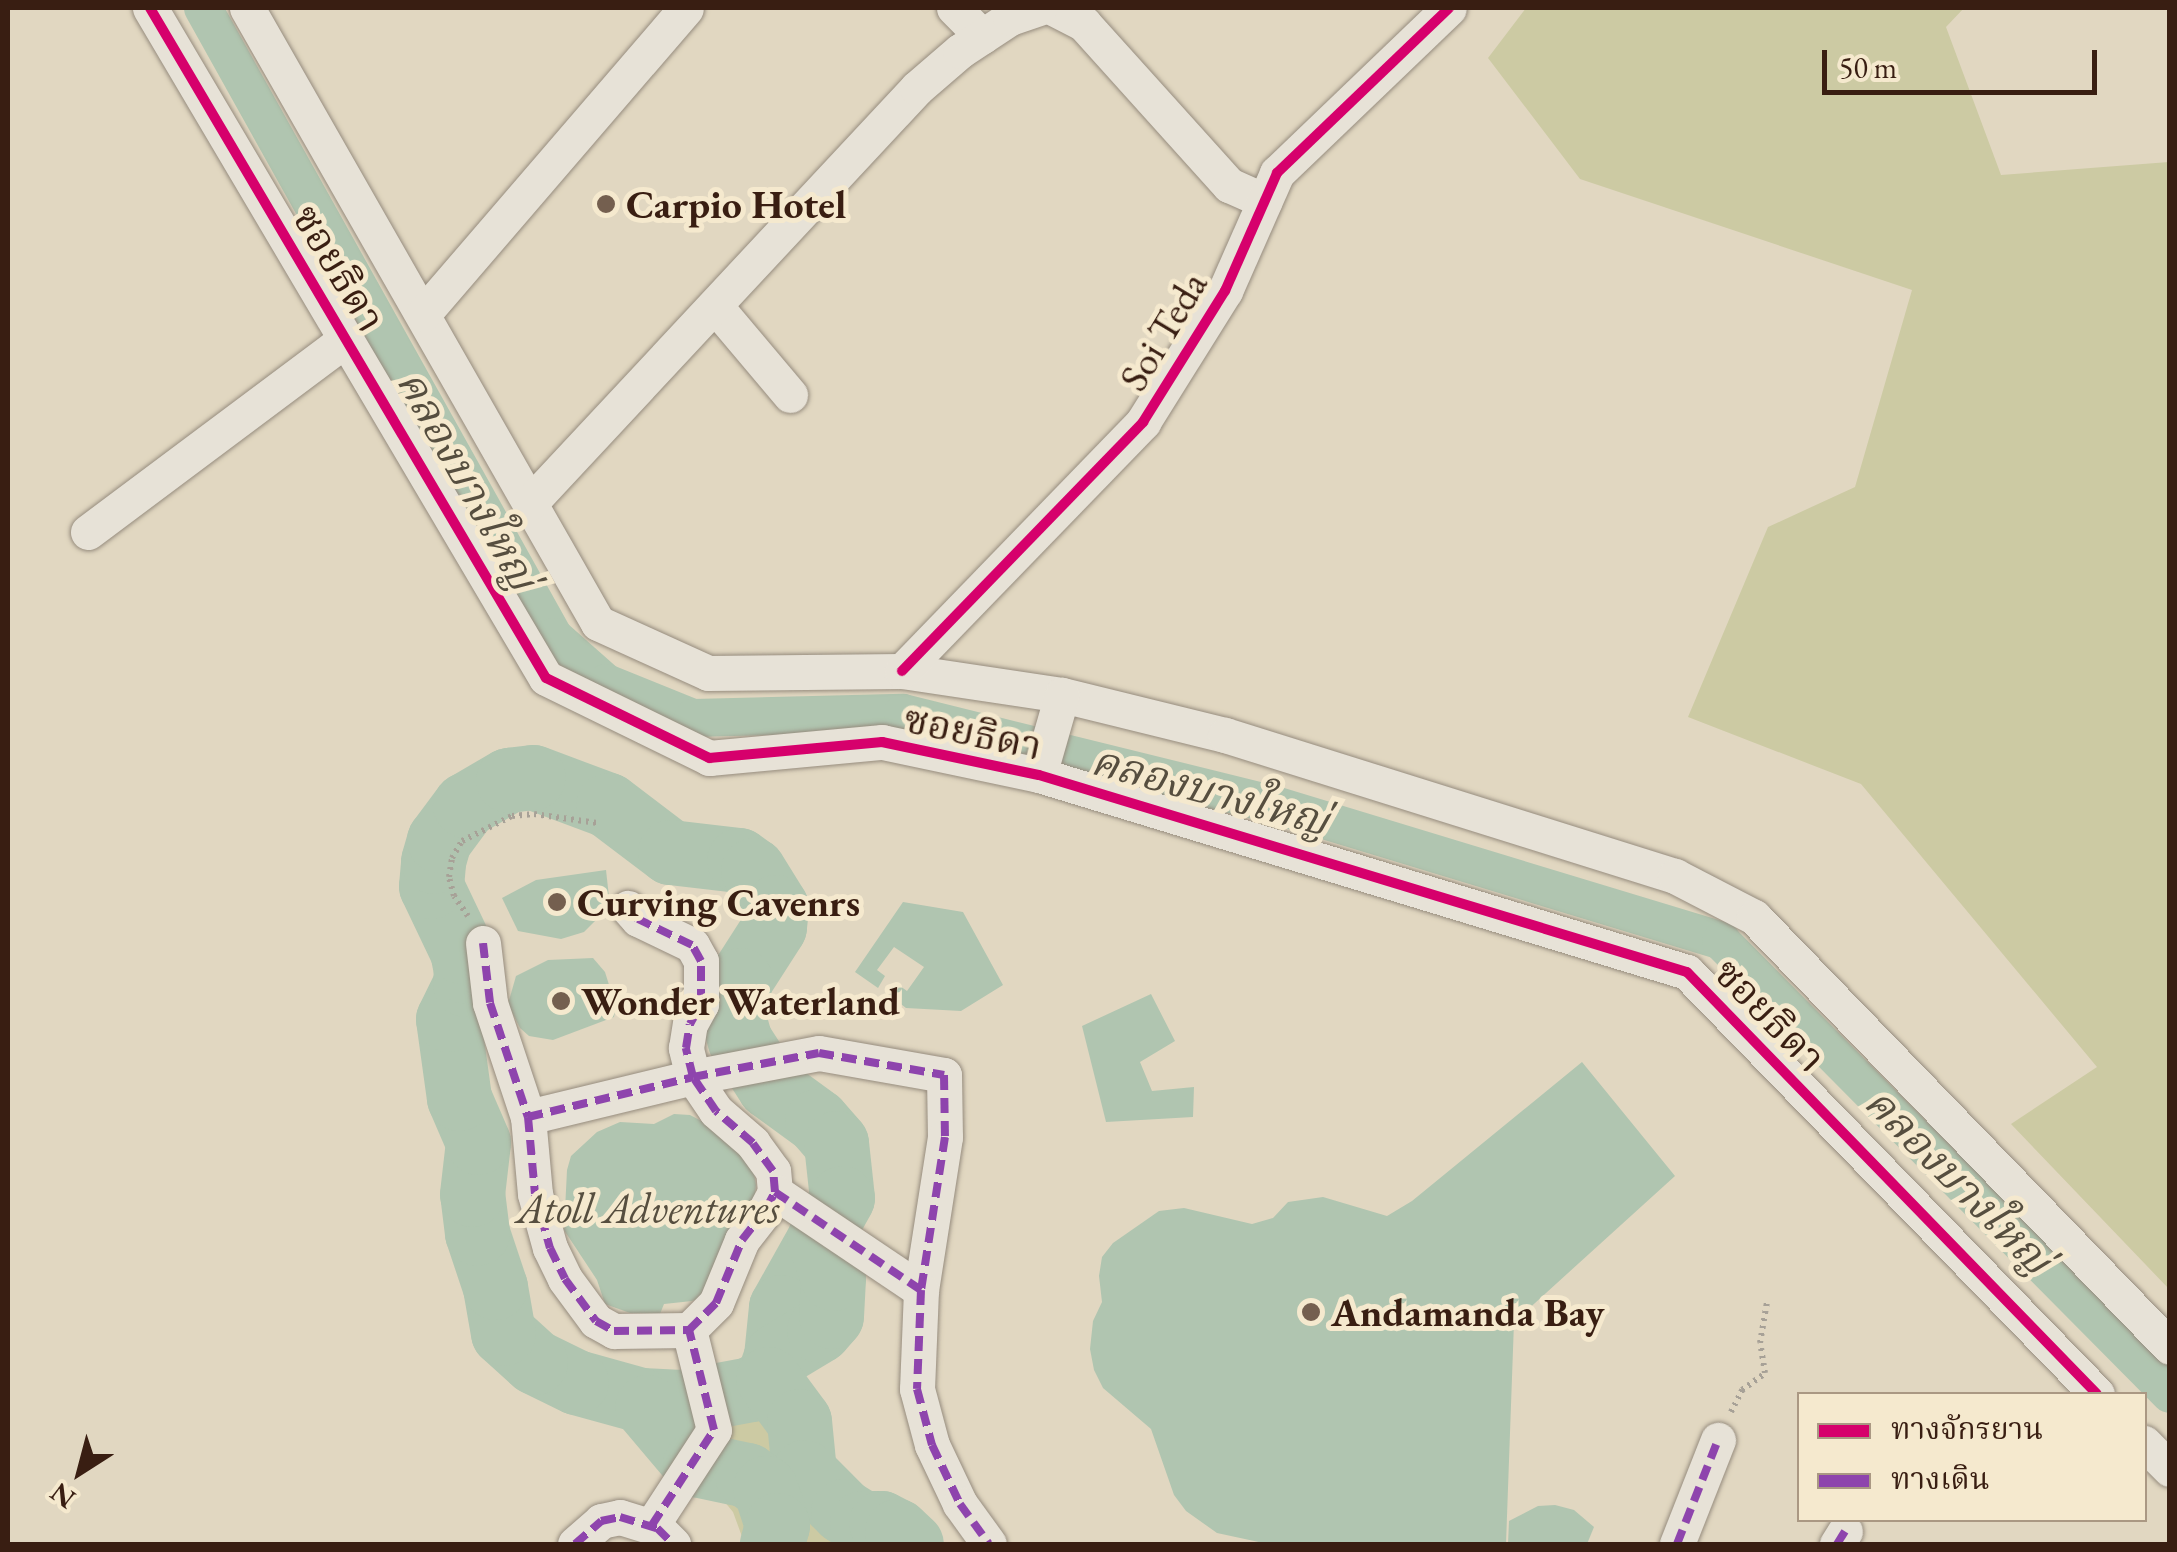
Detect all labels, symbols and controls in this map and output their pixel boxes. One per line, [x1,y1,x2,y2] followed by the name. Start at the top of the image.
[1827,30,2102,92] scale bar
[1839,48,1897,87] text: 50 m
[626,180,846,228] place label: Carpio Hotel
[595,193,617,215] marker: Carpio Hotel
[282,196,396,340] street label: ซอยธิดา
[1109,263,1217,399] street label: Soi Teda
[386,361,548,599] water label: คลองบางใหญ่
[900,694,1046,770] street label: ซอยธิดา
[1086,735,1334,847] water label: คลองบางใหญ่
[577,878,860,926] place label: Curving Cavenrs
[546,891,568,913] marker: Curving Cavenrs
[1704,948,1836,1082] street label: ซอยธิดา
[581,977,900,1025] place label: Wonder Waterland
[550,990,572,1012] marker: Wonder Waterland
[1854,1077,2062,1285] water label: คลองบางใหญ่
[516,1184,780,1234] water label: Atoll Adventures
[1331,1288,1604,1336] place label: Andamanda Bay
[1300,1301,1322,1323] marker: Andamanda Bay
[1797,1392,2147,1522] legend
[1891,1409,2043,1448] text: ทางจักรยาน
[30,1422,130,1522] north arrow
[1891,1459,1990,1498] text: ทางเดิน
[43,1475,82,1517] text: N

